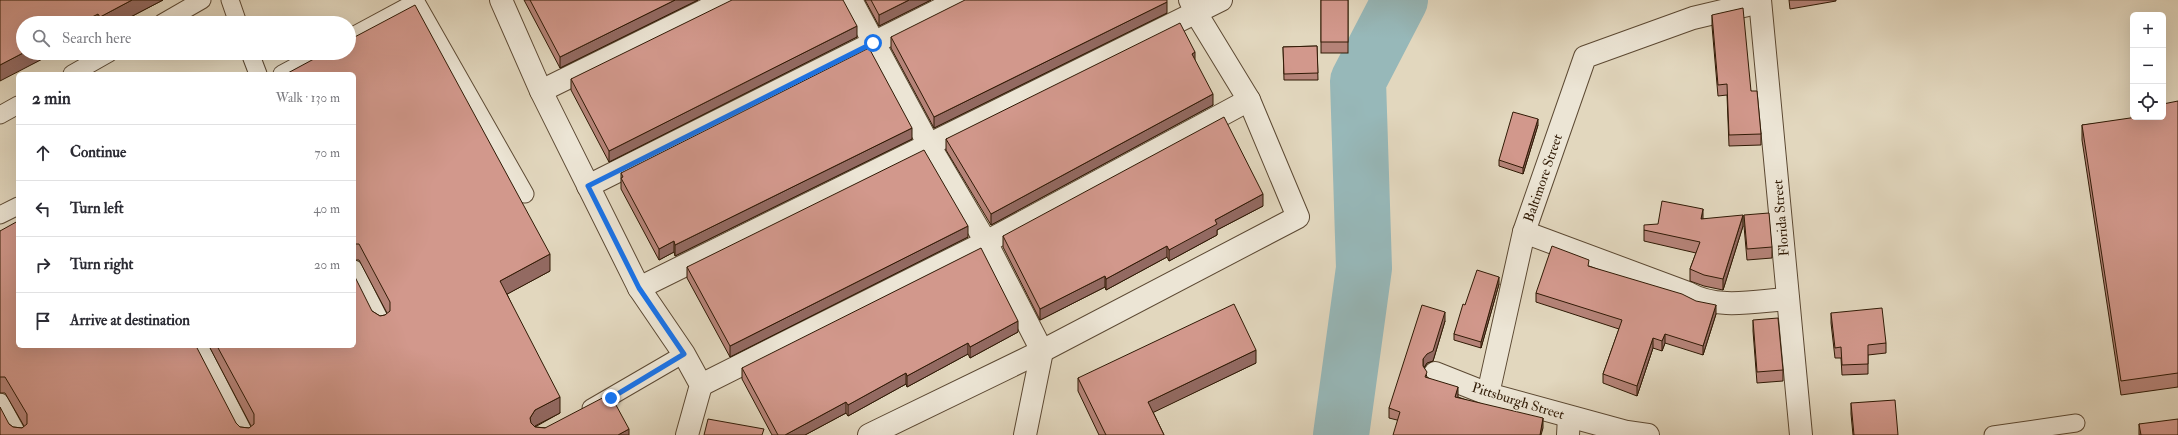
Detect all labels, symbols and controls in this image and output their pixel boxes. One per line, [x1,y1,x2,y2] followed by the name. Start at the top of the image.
[2130,12,2166,120] map controls
[2130,12,2166,48] button: +
[16,16,356,60] search box
[30,27,52,49] icon: search
[62,29,131,48] text: Search here
[864,34,882,52] route start
[2130,48,2166,84] button: −
[2130,84,2166,120] button: locate
[32,88,71,109] text: 2 min
[276,90,340,106] text: Walk · 130 m
[1520,131,1566,224] street label: Baltimore Street
[32,142,54,164] icon: ahead
[70,143,126,162] text: Continue
[315,145,340,161] text: 70 m
[1769,178,1793,257] street label: Florida Street
[32,198,54,220] icon: left
[70,199,124,218] text: Turn left
[314,201,340,217] text: 40 m
[32,254,54,276] icon: right
[70,255,133,274] text: Turn right
[314,257,340,273] text: 20 m
[32,310,54,332] icon: arrive
[70,311,190,330] text: Arrive at destination
[1470,379,1567,423] street label: Pittsburgh Street
[602,389,620,407] route end

